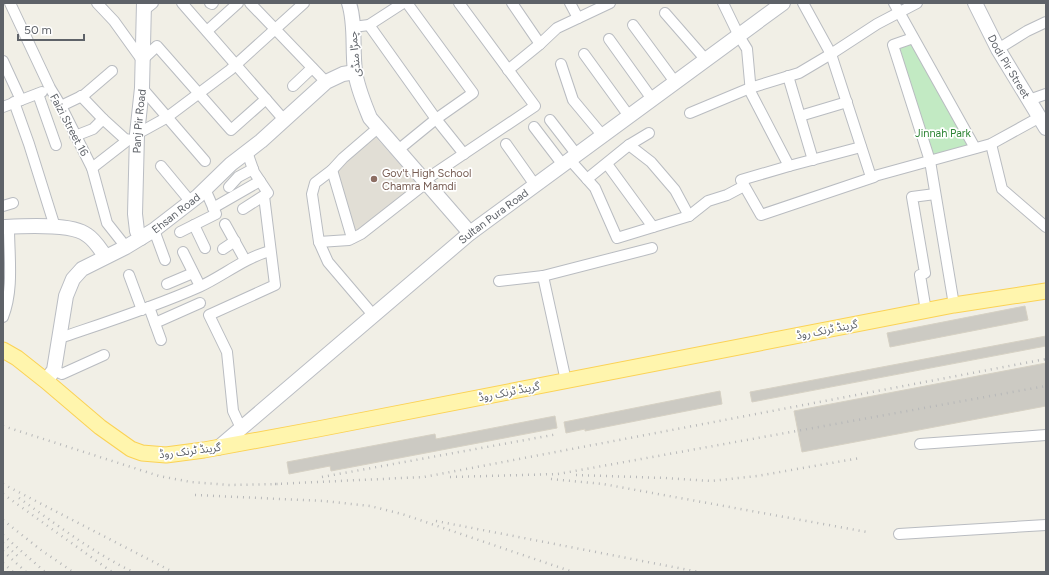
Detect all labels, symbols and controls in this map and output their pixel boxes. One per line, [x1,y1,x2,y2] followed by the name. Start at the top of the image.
[18,16,84,42] scale bar
[24,23,52,37] text: 50 m
[346,30,365,78] street label: چمڑا منڈی
[985,32,1033,101] street label: Dodi Pir Street
[130,89,148,154] street label: Panj Pir Road
[47,91,91,159] street label: Faizi Street 16
[915,127,972,140] park label: Jinnah Park
[382,167,472,193] place label: Gov't High School Chamra Mamdi
[369,174,379,184] marker: Gov't High School Chamra Mamdi
[456,186,531,246] street label: Sultan Pura Road
[149,190,203,236] street label: Ehsan Road
[795,317,859,342] street label: گرینڈ ٹرنک روڈ
[477,379,541,404] street label: گرینڈ ٹرنک روڈ
[158,440,222,461] street label: گرینڈ ٹرنک روڈ

